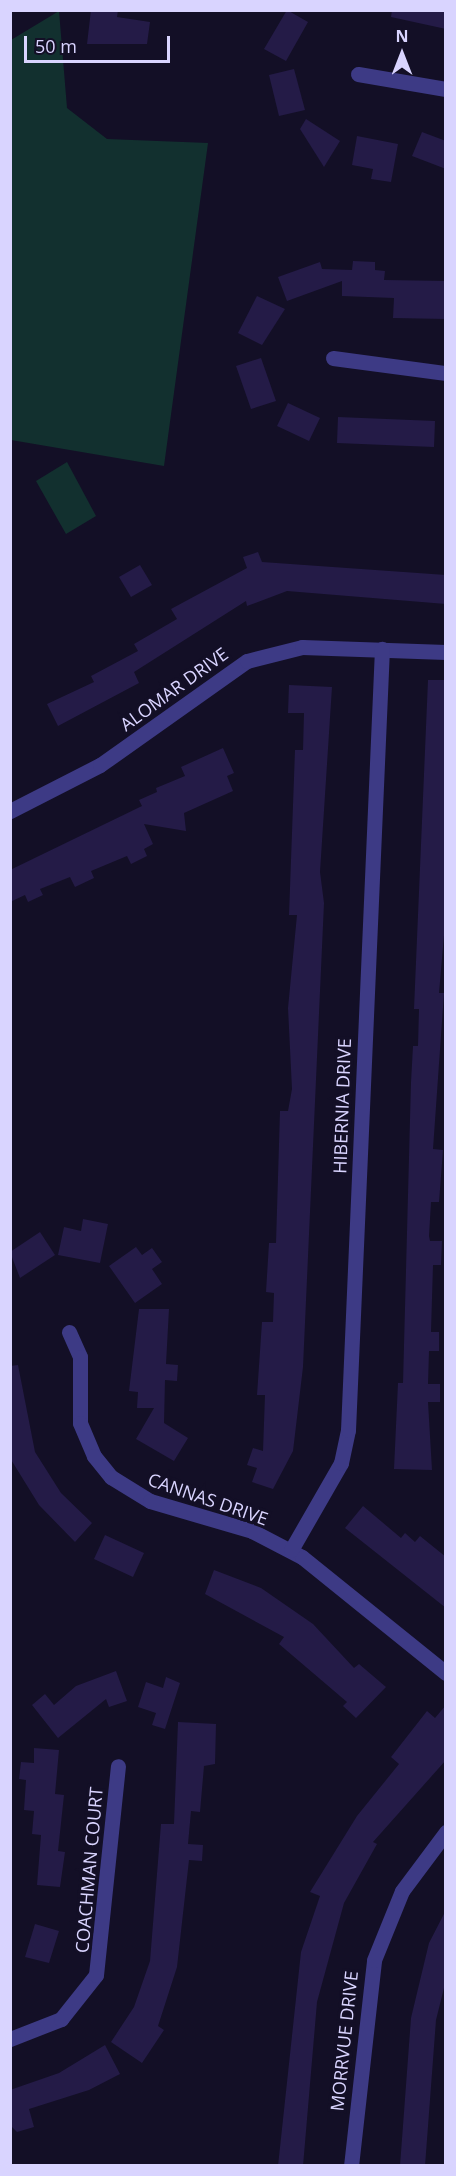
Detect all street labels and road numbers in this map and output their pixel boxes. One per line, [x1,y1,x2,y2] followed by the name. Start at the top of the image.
[116,643,232,735] street label: ALOMAR DRIVE
[329,1038,355,1174] street label: HIBERNIA DRIVE
[145,1468,271,1530] street label: CANNAS DRIVE
[71,1786,107,1954] street label: COACHMAN COURT
[326,1970,362,2112] street label: MORRVUE DRIVE

